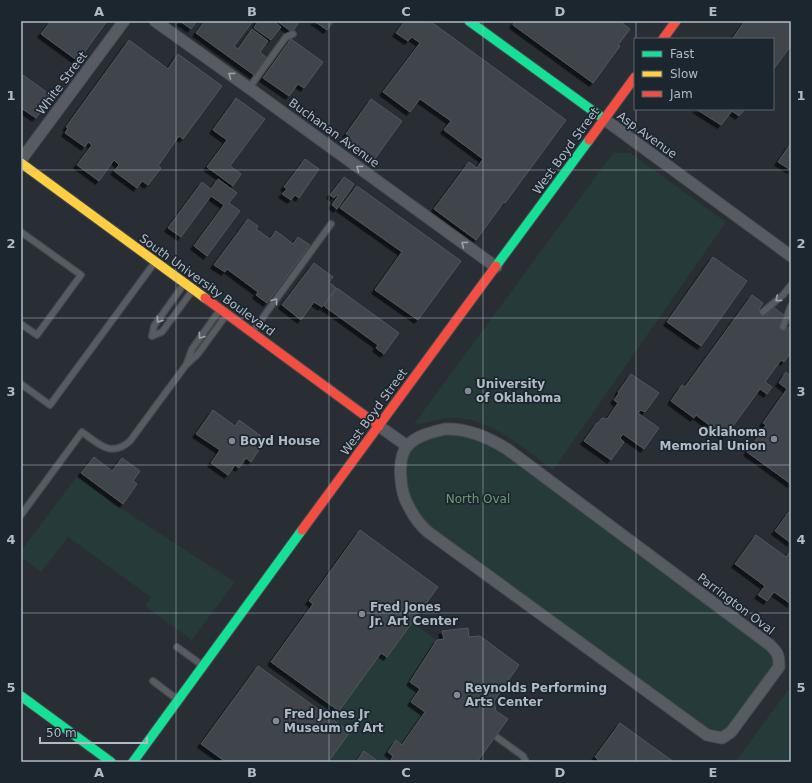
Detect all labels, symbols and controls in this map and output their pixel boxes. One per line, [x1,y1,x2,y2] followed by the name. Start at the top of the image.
[94,4,104,19] text: A
[247,4,257,19] text: B
[401,4,411,19] text: C
[555,4,566,19] text: D
[709,4,717,19] text: E
[634,38,774,110] legend
[670,47,694,61] text: Fast
[34,49,90,117] street label: White Street
[670,67,698,81] text: Slow
[228,72,235,80] one-way arrow
[669,87,693,101] text: Jam
[6,88,16,103] text: 1
[796,88,806,103] text: 1
[286,95,382,171] street label: Buchanan Avenue
[530,105,602,197] street label: West Boyd Street
[614,109,680,161] street label: Asp Avenue
[356,165,363,173] one-way arrow
[137,231,277,339] street label: South University Boulevard
[6,236,16,251] text: 2
[796,236,806,251] text: 2
[461,241,468,249] one-way arrow
[776,295,783,302] one-way arrow
[270,298,278,305] one-way arrow
[156,316,163,323] one-way arrow
[199,332,206,339] one-way arrow
[338,366,410,458] street label: West Boyd Street
[476,377,561,405] place label: University of Oklahoma
[6,384,16,399] text: 3
[796,384,806,399] text: 3
[463,386,473,396] marker: University of Oklahoma
[660,425,766,453] place label: Oklahoma Memorial Union
[240,434,320,448] place label: Boyd House
[769,434,779,444] marker: Oklahoma Memorial Union
[227,436,237,446] marker: Boyd House
[446,492,510,506] park label: North Oval
[6,532,16,547] text: 4
[796,532,806,547] text: 4
[695,570,777,638] street label: Parrington Oval
[369,600,458,628] place label: Fred Jones Jr. Art Center
[357,609,367,619] marker: Fred Jones Jr. Art Center
[6,680,16,695] text: 5
[796,680,806,695] text: 5
[465,681,607,709] place label: Reynolds Performing Arts Center
[452,690,462,700] marker: Reynolds Performing Arts Center
[284,707,384,735] place label: Fred Jones Jr Museum of Art
[271,716,281,726] marker: Fred Jones Jr Museum of Art
[40,719,147,745] scale bar
[46,726,77,740] text: 50 m
[94,765,104,780] text: A
[247,765,257,780] text: B
[401,765,411,780] text: C
[555,765,566,780] text: D
[709,765,717,780] text: E

